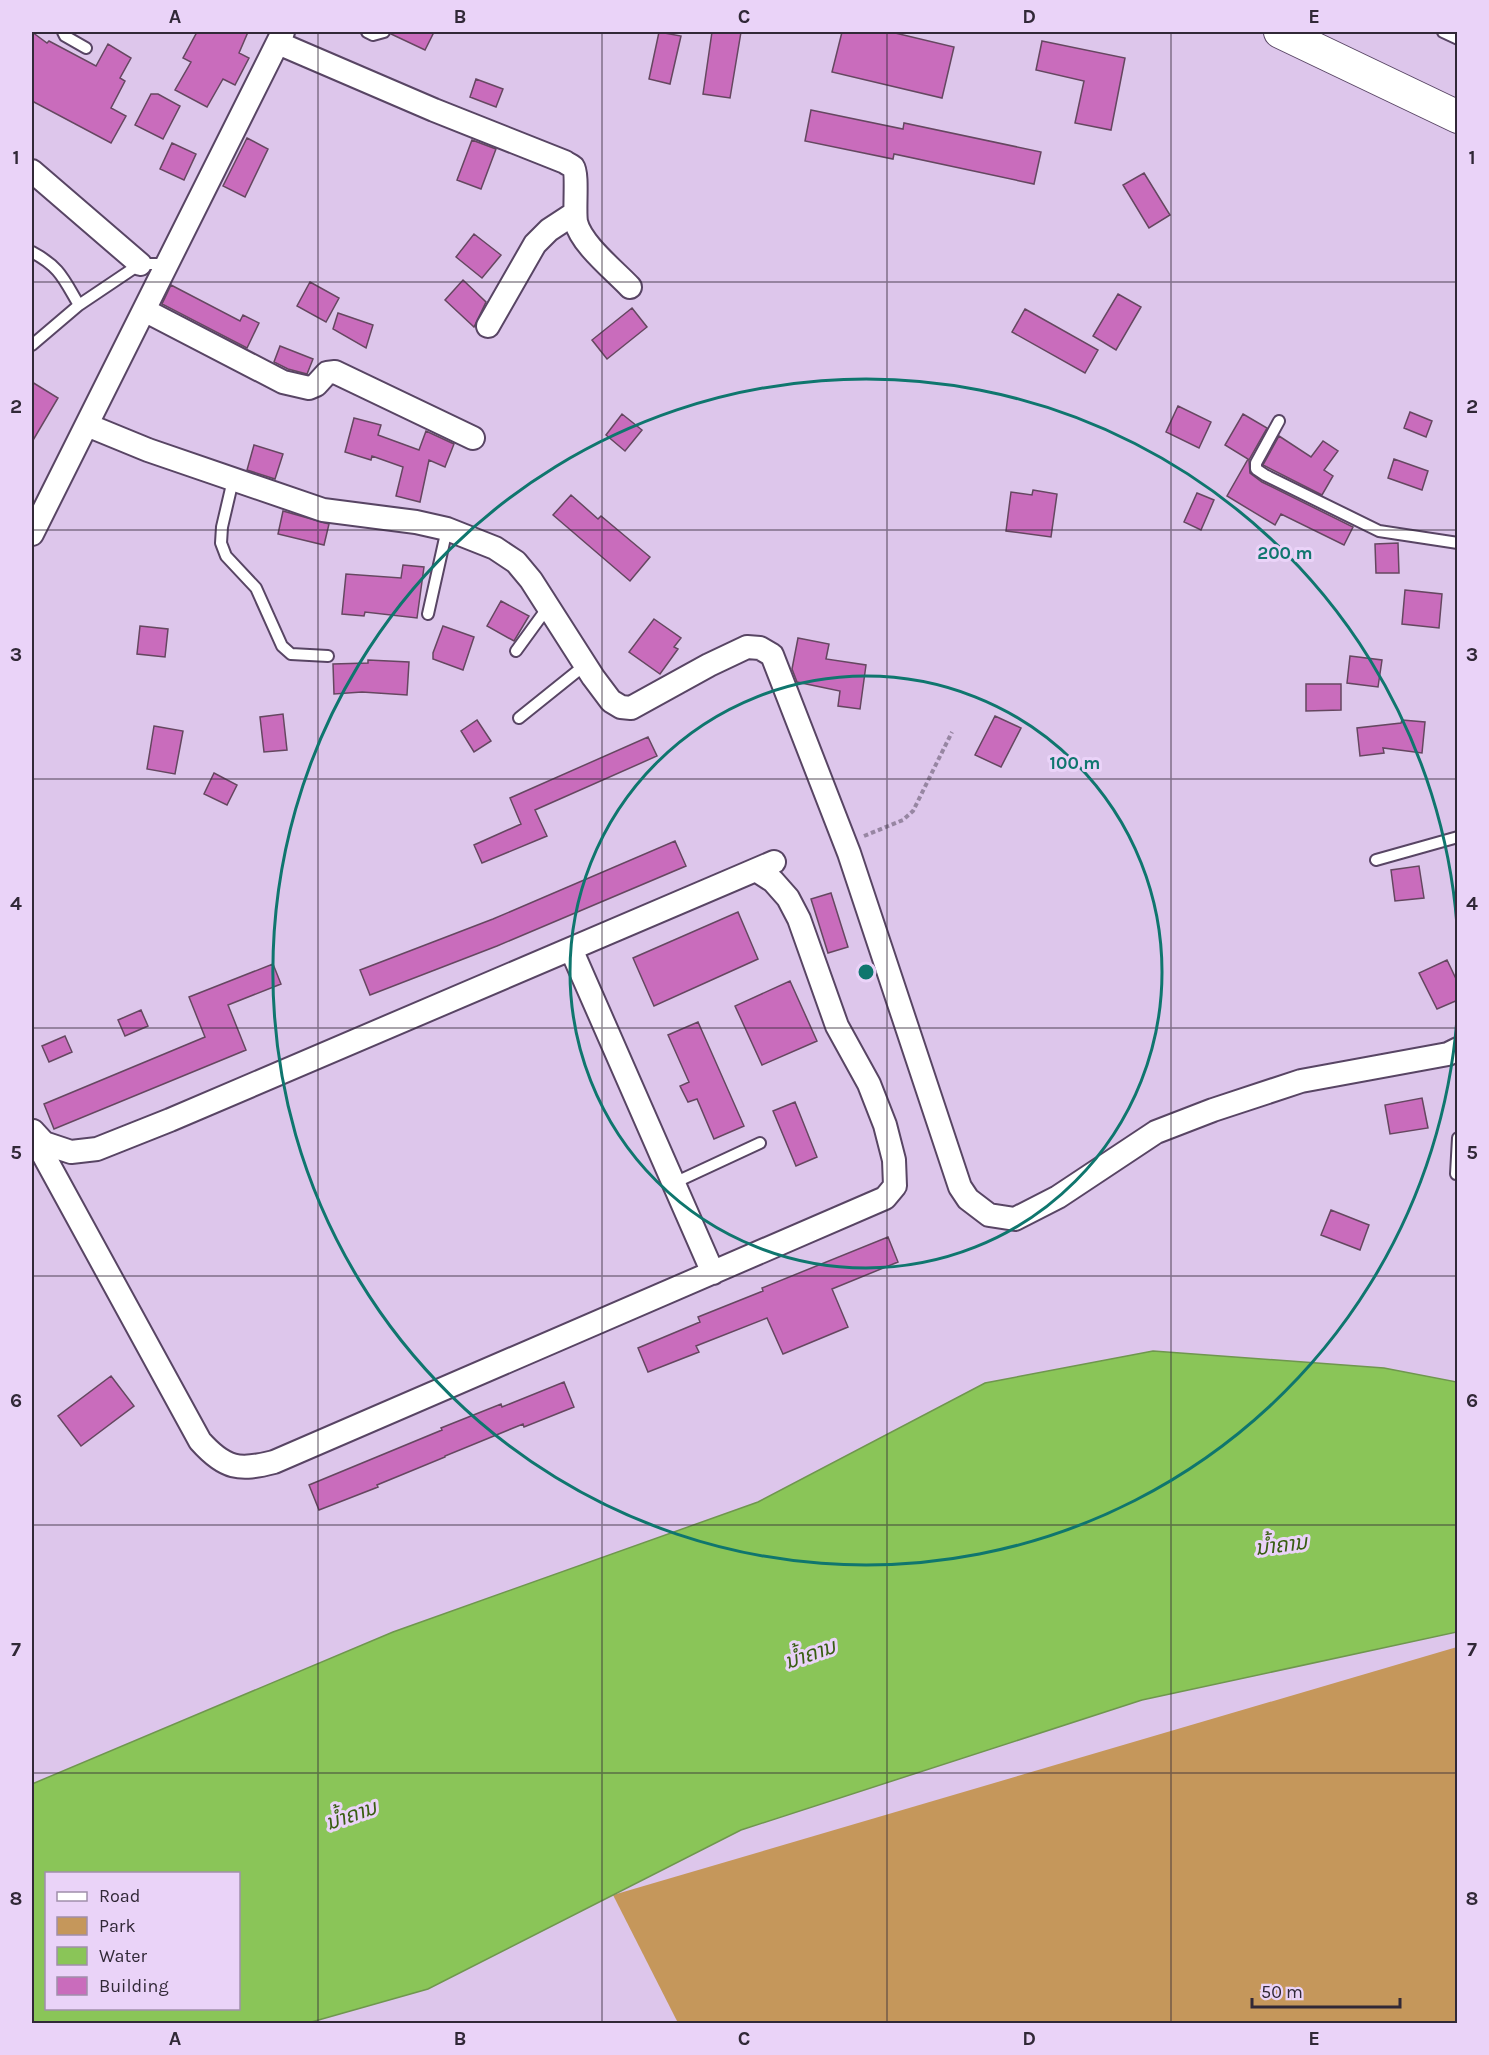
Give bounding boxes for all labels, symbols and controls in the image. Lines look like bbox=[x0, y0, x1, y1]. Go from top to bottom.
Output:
text: A bbox=[169, 5, 182, 28]
text: B bbox=[454, 5, 466, 28]
text: C bbox=[738, 5, 750, 28]
text: D bbox=[1022, 5, 1036, 28]
text: E bbox=[1308, 5, 1320, 28]
text: 1 bbox=[12, 146, 20, 169]
text: 1 bbox=[1468, 146, 1476, 169]
text: 2 bbox=[10, 395, 22, 418]
text: 2 bbox=[1466, 395, 1478, 418]
text: 200 m bbox=[1257, 542, 1313, 564]
text: 3 bbox=[10, 643, 22, 666]
text: 3 bbox=[1466, 643, 1478, 666]
text: 100 m bbox=[1050, 752, 1100, 774]
text: 4 bbox=[10, 892, 22, 915]
text: 4 bbox=[1466, 892, 1478, 915]
centre of rings bbox=[856, 962, 876, 982]
text: 5 bbox=[10, 1141, 22, 1164]
text: 5 bbox=[1466, 1141, 1478, 1164]
text: 6 bbox=[10, 1389, 22, 1412]
text: 6 bbox=[1466, 1389, 1478, 1412]
water label: ນ້ຳຄານ bbox=[1253, 1526, 1310, 1560]
water label: ນ້ຳຄານ bbox=[780, 1630, 841, 1674]
text: 7 bbox=[11, 1638, 21, 1661]
text: 7 bbox=[1467, 1638, 1477, 1661]
water label: ນ້ຳຄານ bbox=[321, 1791, 382, 1835]
legend bbox=[45, 1872, 240, 2010]
text: Road bbox=[99, 1885, 140, 1907]
text: 8 bbox=[10, 1887, 22, 1910]
text: 8 bbox=[1466, 1887, 1478, 1910]
text: Park bbox=[99, 1915, 136, 1937]
text: Water bbox=[99, 1945, 147, 1967]
scale bar bbox=[1252, 1971, 1400, 2009]
text: Building bbox=[99, 1975, 169, 1997]
text: 50 m bbox=[1261, 1981, 1303, 2003]
text: A bbox=[169, 2027, 182, 2050]
text: B bbox=[454, 2027, 466, 2050]
text: C bbox=[738, 2027, 750, 2050]
text: D bbox=[1022, 2027, 1036, 2050]
text: E bbox=[1308, 2027, 1320, 2050]

